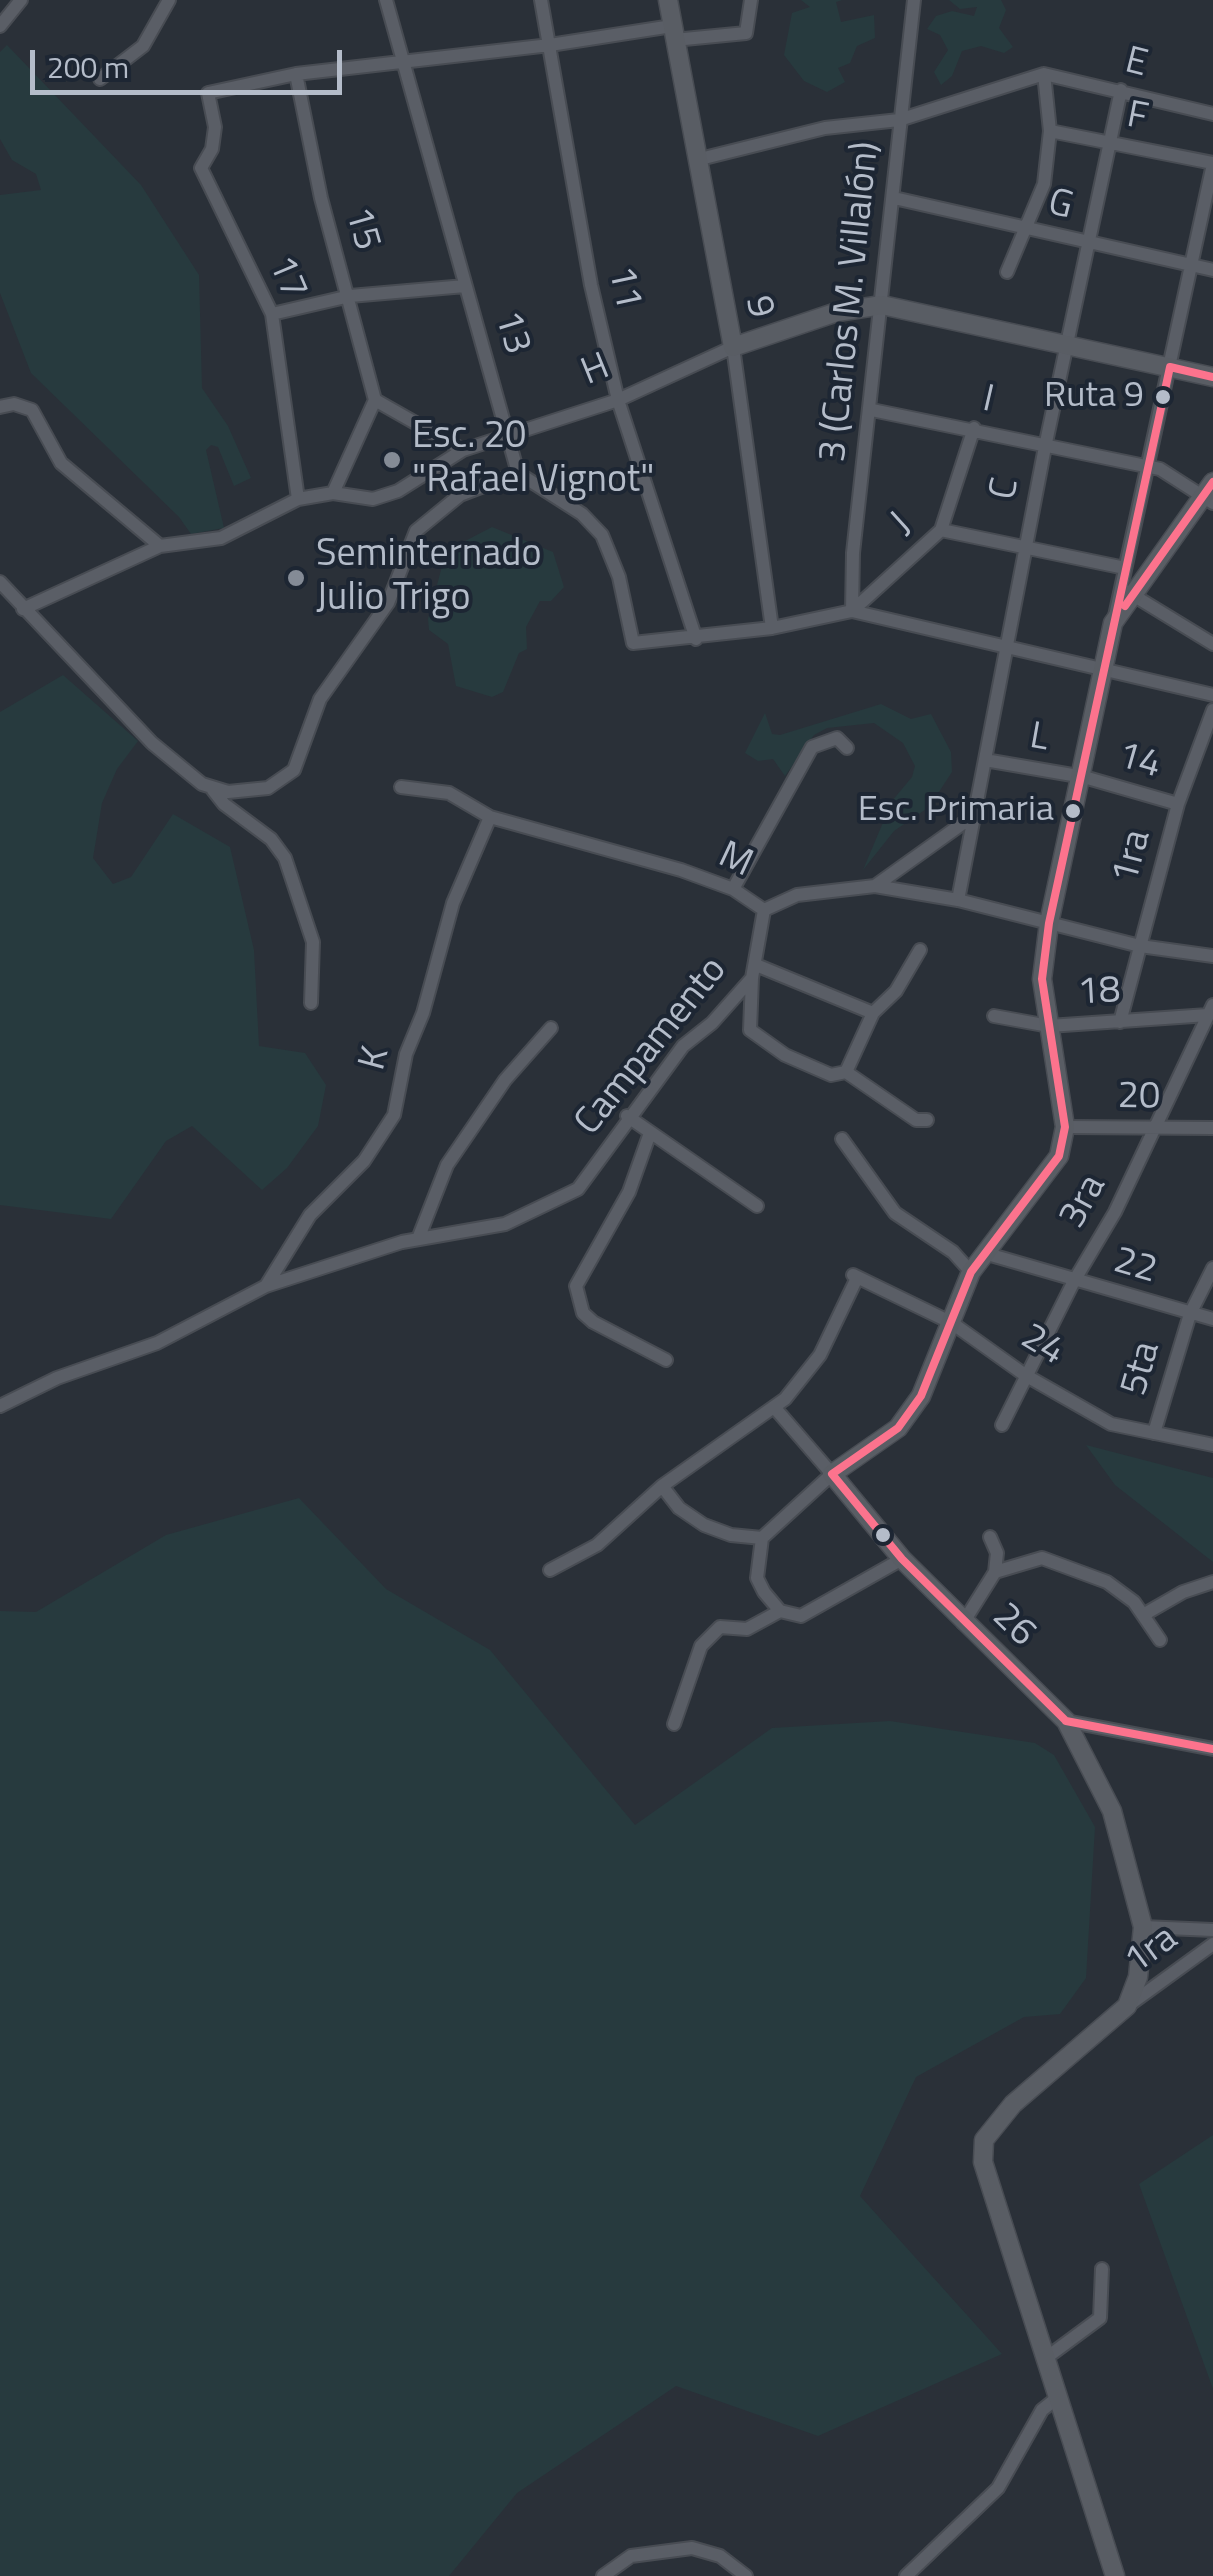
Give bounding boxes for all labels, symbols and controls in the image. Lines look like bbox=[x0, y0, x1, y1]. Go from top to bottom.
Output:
scale bar bbox=[35, 30, 348, 92]
street label: E bbox=[1120, 39, 1152, 89]
text: 200 m bbox=[47, 44, 129, 90]
street label: F bbox=[1123, 94, 1151, 142]
street label: 3 (Carlos M. Villalón) bbox=[812, 140, 890, 464]
street label: G bbox=[1043, 181, 1077, 231]
street label: 15 bbox=[333, 202, 389, 256]
street label: 17 bbox=[257, 250, 315, 306]
street label: 11 bbox=[596, 262, 650, 314]
street label: 9 bbox=[734, 292, 782, 322]
street label: 13 bbox=[483, 306, 539, 360]
street label: H bbox=[576, 345, 616, 397]
place label: Ruta 9 bbox=[1044, 375, 1144, 419]
street label: I bbox=[978, 378, 998, 424]
marker: Ruta 9 bbox=[1153, 387, 1173, 407]
place label: Esc. 20 "Rafael Vignot" bbox=[412, 415, 654, 504]
marker: Esc. 20 "Rafael Vignot" bbox=[381, 449, 403, 471]
street label: C bbox=[982, 475, 1030, 503]
street label: J bbox=[883, 504, 921, 546]
place label: Seminternado Julio Trigo bbox=[316, 533, 541, 622]
marker: Seminternado Julio Trigo bbox=[285, 567, 307, 589]
street label: L bbox=[1026, 715, 1052, 763]
street label: 14 bbox=[1112, 734, 1166, 790]
place label: Esc. Primaria bbox=[858, 789, 1054, 833]
marker: Esc. Primaria bbox=[1063, 801, 1083, 821]
street label: 1ra bbox=[1104, 825, 1162, 889]
street label: M bbox=[711, 834, 759, 888]
street label: Campamento bbox=[567, 949, 737, 1145]
street label: 18 bbox=[1077, 969, 1121, 1017]
street label: K bbox=[351, 1043, 401, 1075]
street label: 20 bbox=[1117, 1075, 1161, 1121]
street label: 3ra bbox=[1051, 1168, 1117, 1236]
street label: 22 bbox=[1108, 1239, 1162, 1295]
street label: 24 bbox=[1012, 1315, 1072, 1377]
street label: 5ta bbox=[1113, 1337, 1171, 1401]
unlabelled marker bbox=[873, 1525, 893, 1545]
street label: 26 bbox=[982, 1595, 1044, 1657]
street label: 1ra bbox=[1117, 1917, 1187, 1985]

